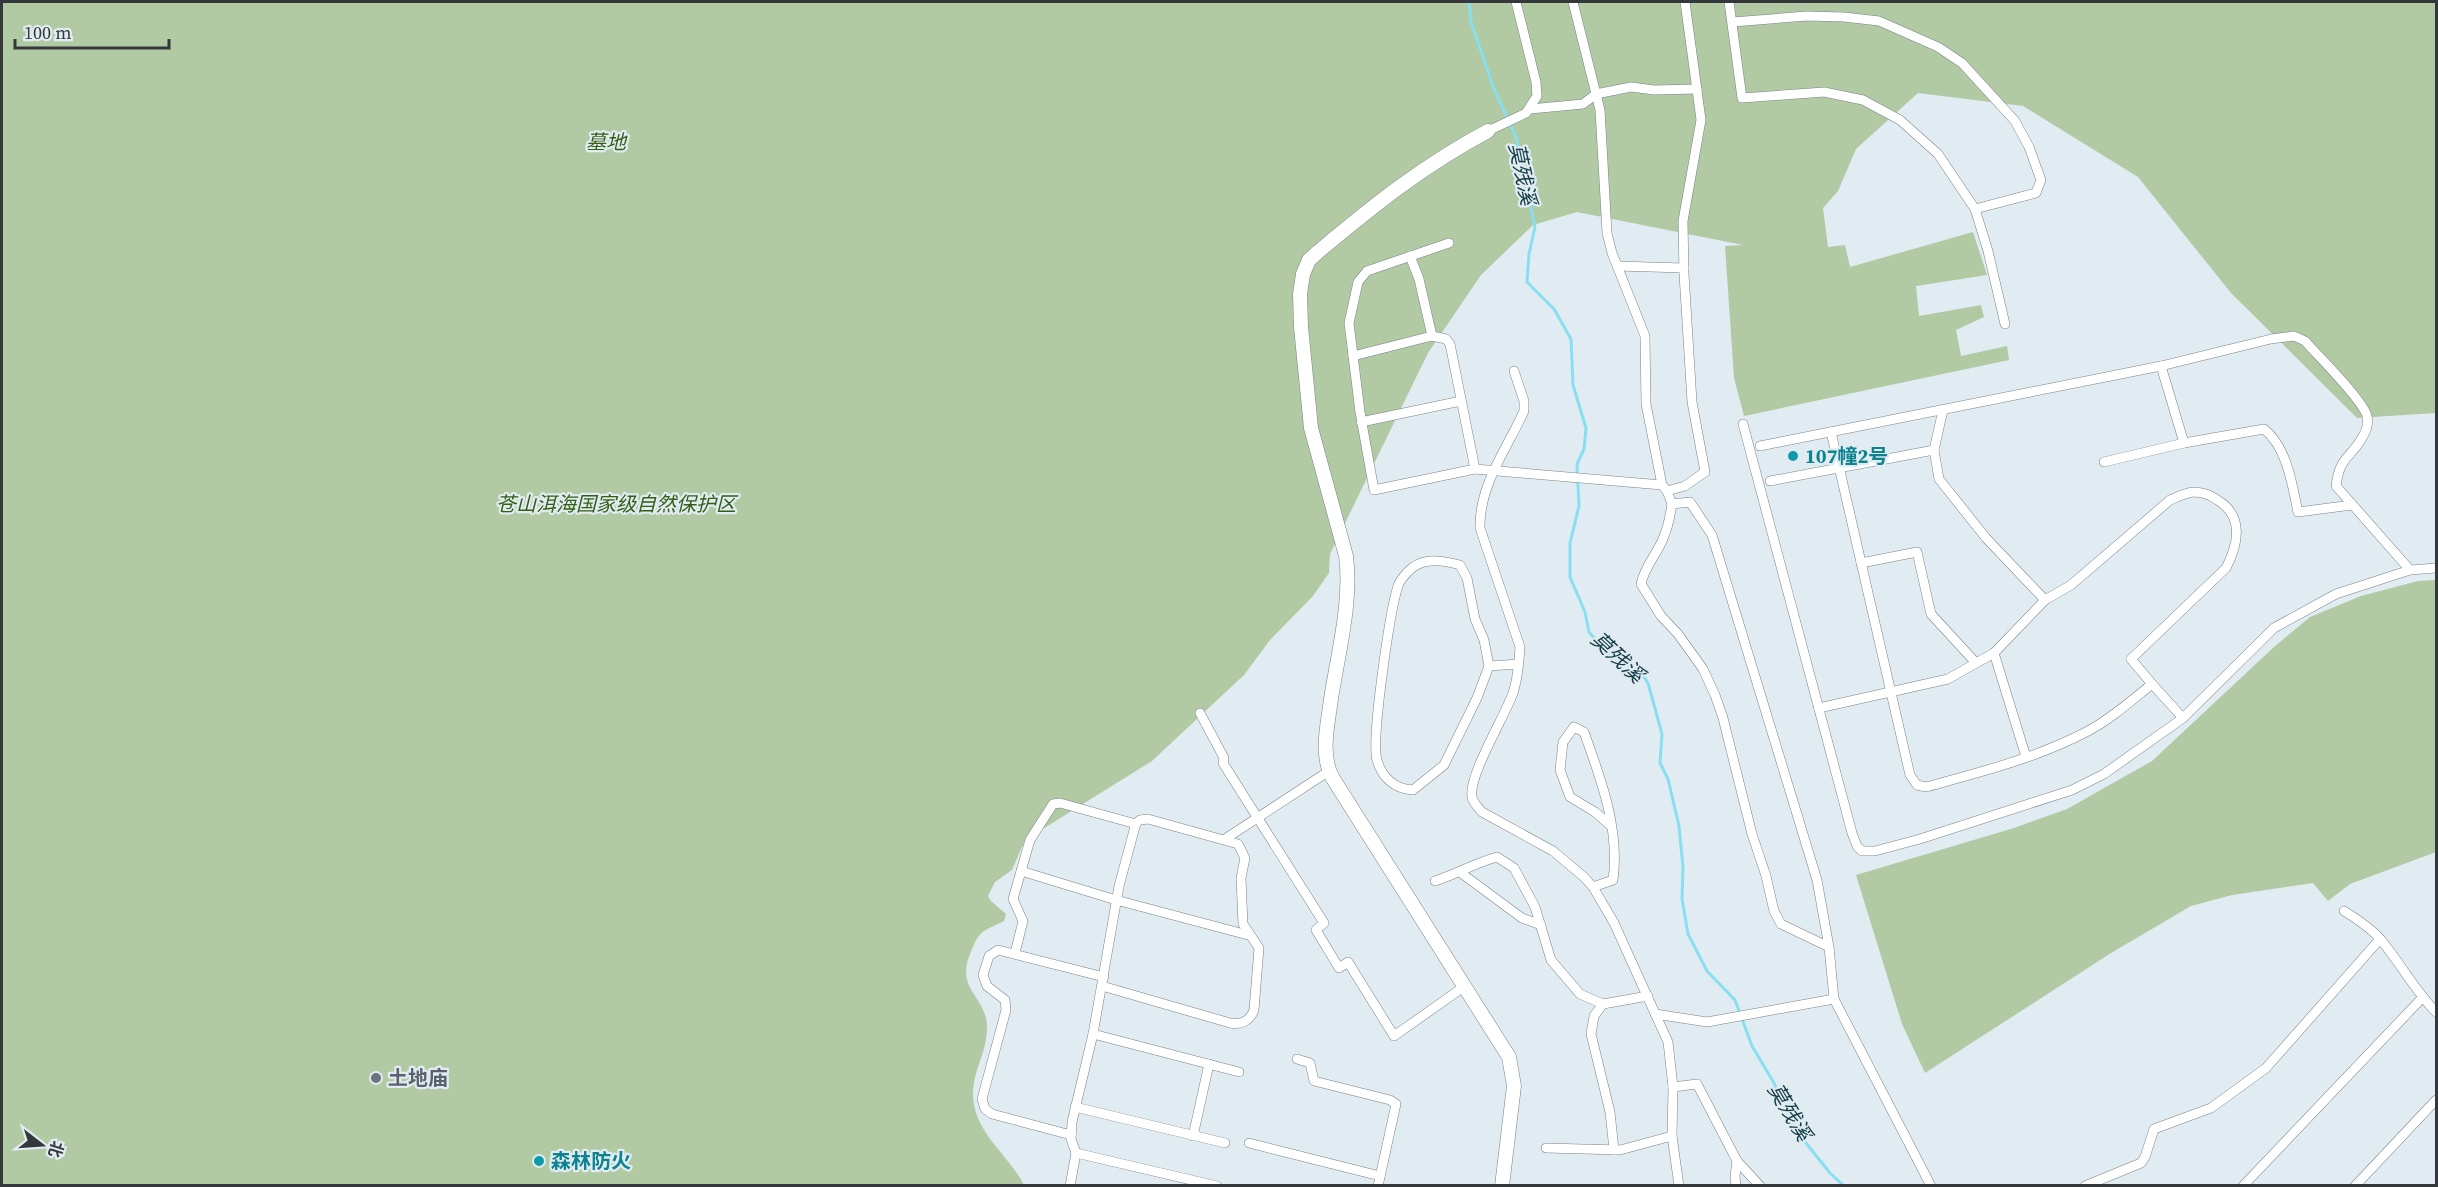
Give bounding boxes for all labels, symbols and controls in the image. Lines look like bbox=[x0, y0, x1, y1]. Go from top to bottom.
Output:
scale bar bbox=[15, 12, 170, 50]
text: 100 m bbox=[24, 20, 71, 45]
park label: 墓地 bbox=[586, 128, 628, 156]
water label: 莫残溪 bbox=[1502, 140, 1544, 210]
place label: 107幢2号 bbox=[1805, 442, 1888, 470]
marker: 107幢2号 bbox=[1786, 449, 1800, 463]
park label: 苍山洱海国家级自然保护区 bbox=[496, 490, 739, 518]
water label: 莫残溪 bbox=[1585, 625, 1652, 690]
place label: 土地庙 bbox=[388, 1064, 448, 1092]
marker: 土地庙 bbox=[369, 1071, 383, 1085]
water label: 莫残溪 bbox=[1761, 1078, 1820, 1148]
north arrow bbox=[12, 1115, 72, 1175]
text: 北 bbox=[43, 1139, 69, 1160]
place label: 森林防火 bbox=[551, 1147, 631, 1175]
marker: 森林防火 bbox=[532, 1154, 546, 1168]

